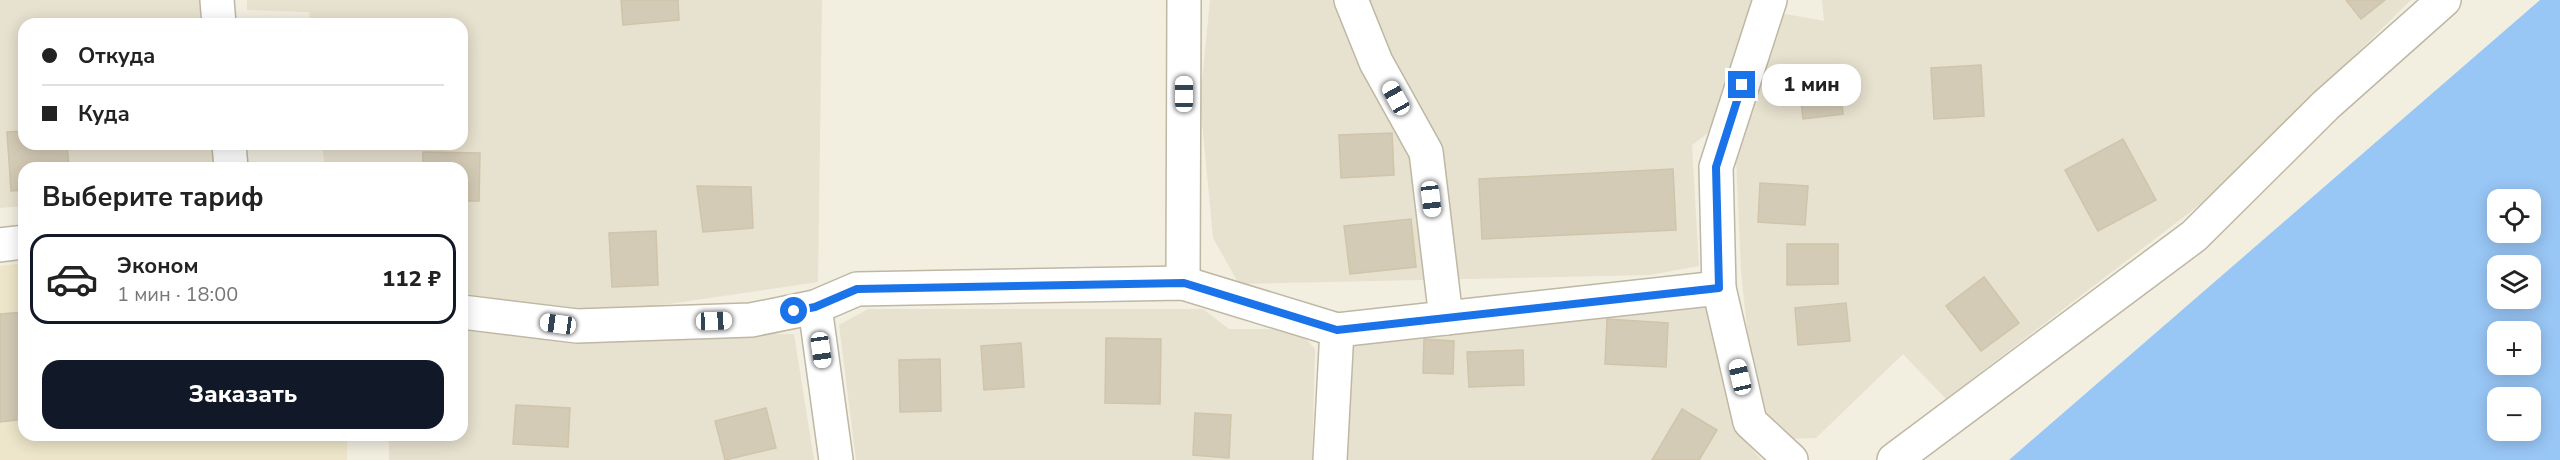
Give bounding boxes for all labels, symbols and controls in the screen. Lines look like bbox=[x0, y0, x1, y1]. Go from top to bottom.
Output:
text: Откуда bbox=[78, 41, 155, 71]
callout: 1 мин bbox=[1763, 64, 1862, 106]
route end bbox=[1728, 71, 1755, 98]
text: 1 мин bbox=[1783, 71, 1840, 98]
car bbox=[1175, 76, 1193, 112]
car bbox=[1379, 78, 1413, 118]
text: Куда bbox=[78, 99, 130, 129]
text: Выберите тариф bbox=[42, 179, 264, 216]
car bbox=[1420, 180, 1442, 218]
map controls bbox=[2487, 189, 2541, 441]
button: locate bbox=[2487, 189, 2541, 243]
text: Эконом bbox=[117, 251, 199, 281]
icon: car bbox=[45, 252, 99, 306]
button: layers bbox=[2487, 255, 2541, 309]
text: 112 ₽ bbox=[382, 264, 441, 294]
text: 1 мин · 18:00 bbox=[117, 281, 238, 308]
route start bbox=[780, 297, 807, 324]
car bbox=[696, 311, 732, 331]
car bbox=[539, 313, 577, 335]
button: + bbox=[2487, 321, 2541, 375]
car bbox=[810, 331, 832, 369]
car bbox=[1727, 357, 1753, 397]
button: Заказать bbox=[42, 360, 444, 429]
button: − bbox=[2487, 387, 2541, 441]

